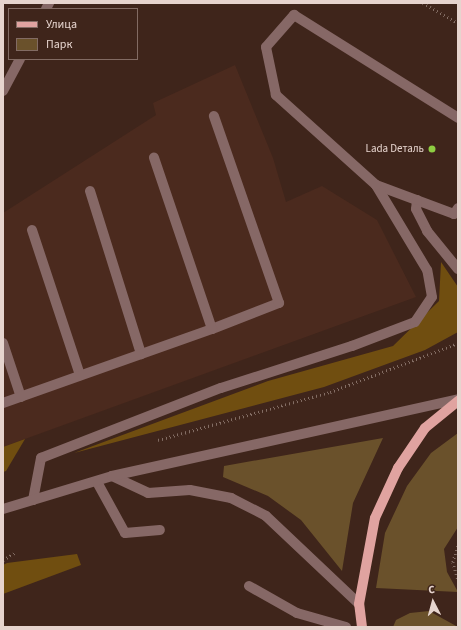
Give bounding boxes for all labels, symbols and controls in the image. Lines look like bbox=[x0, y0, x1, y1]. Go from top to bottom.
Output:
legend bbox=[8, 8, 138, 60]
text: Улица bbox=[46, 16, 77, 33]
text: Парк bbox=[46, 36, 72, 53]
place label: Lada Dеталь bbox=[366, 142, 424, 156]
marker: Lada Dеталь bbox=[427, 144, 437, 154]
north arrow bbox=[413, 582, 453, 622]
text: С bbox=[428, 582, 436, 597]

